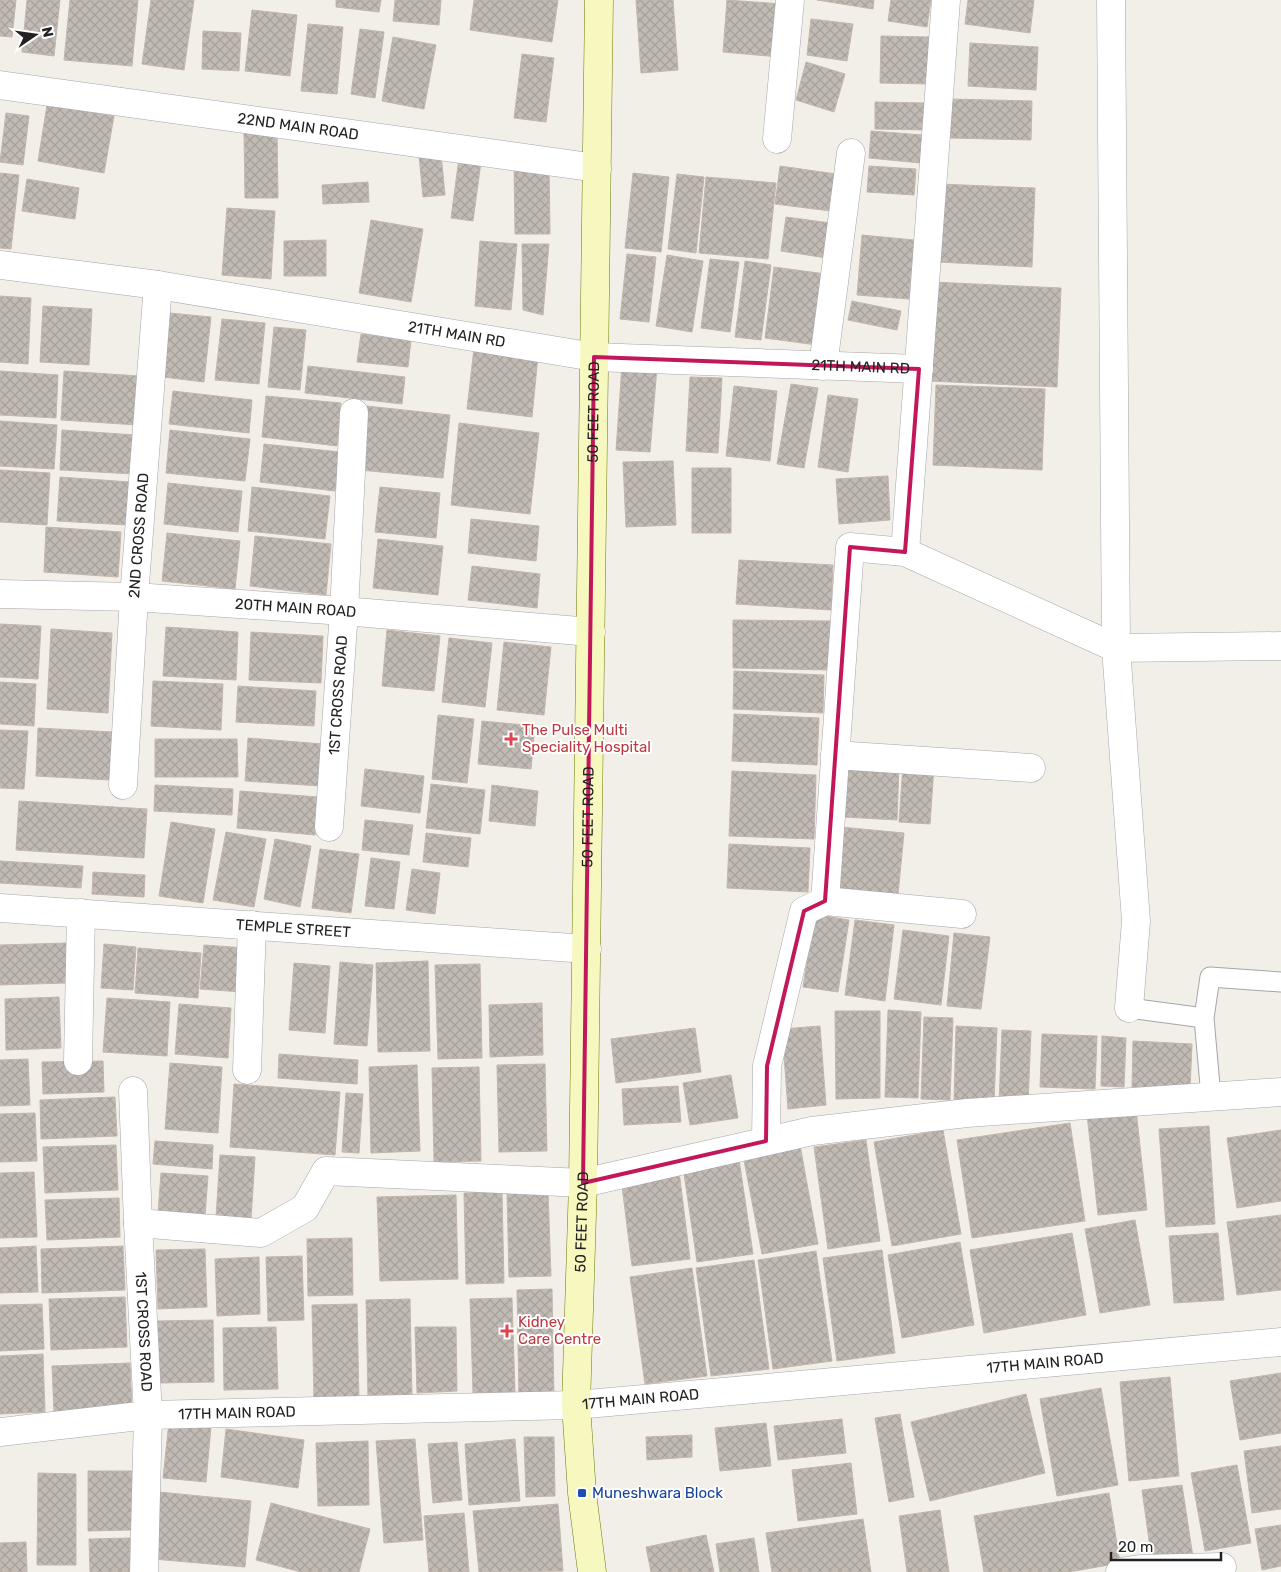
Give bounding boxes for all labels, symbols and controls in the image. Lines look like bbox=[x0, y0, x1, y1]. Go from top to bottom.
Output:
north arrow bbox=[10, 10, 60, 60]
text: N bbox=[38, 25, 57, 39]
street label: 22ND MAIN ROAD bbox=[236, 109, 360, 144]
street label: 21TH MAIN RD bbox=[407, 317, 507, 351]
street label: 21TH MAIN RD bbox=[811, 356, 910, 378]
street label: 50 FEET ROAD bbox=[584, 361, 603, 463]
street label: 2ND CROSS ROAD bbox=[125, 472, 153, 599]
street label: 20TH MAIN ROAD bbox=[234, 595, 357, 621]
street label: 1ST CROSS ROAD bbox=[325, 635, 351, 756]
place label: The Pulse Multi Speciality Hospital bbox=[522, 721, 651, 756]
marker: The Pulse Multi Speciality Hospital bbox=[504, 732, 518, 746]
street label: 50 FEET ROAD bbox=[578, 766, 598, 868]
street label: TEMPLE STREET bbox=[235, 915, 352, 941]
street label: 50 FEET ROAD bbox=[571, 1171, 592, 1273]
street label: 1ST CROSS ROAD bbox=[132, 1271, 156, 1392]
place label: Kidney Care Centre bbox=[518, 1313, 601, 1348]
marker: Kidney Care Centre bbox=[500, 1324, 514, 1338]
street label: 17TH MAIN ROAD bbox=[986, 1349, 1104, 1377]
street label: 17TH MAIN ROAD bbox=[581, 1385, 700, 1413]
street label: 17TH MAIN ROAD bbox=[178, 1403, 296, 1423]
place label: Muneshwara Block bbox=[592, 1484, 723, 1502]
marker: Muneshwara Block bbox=[576, 1487, 588, 1499]
scale bar bbox=[1111, 1530, 1221, 1562]
text: 20 m bbox=[1118, 1538, 1153, 1556]

